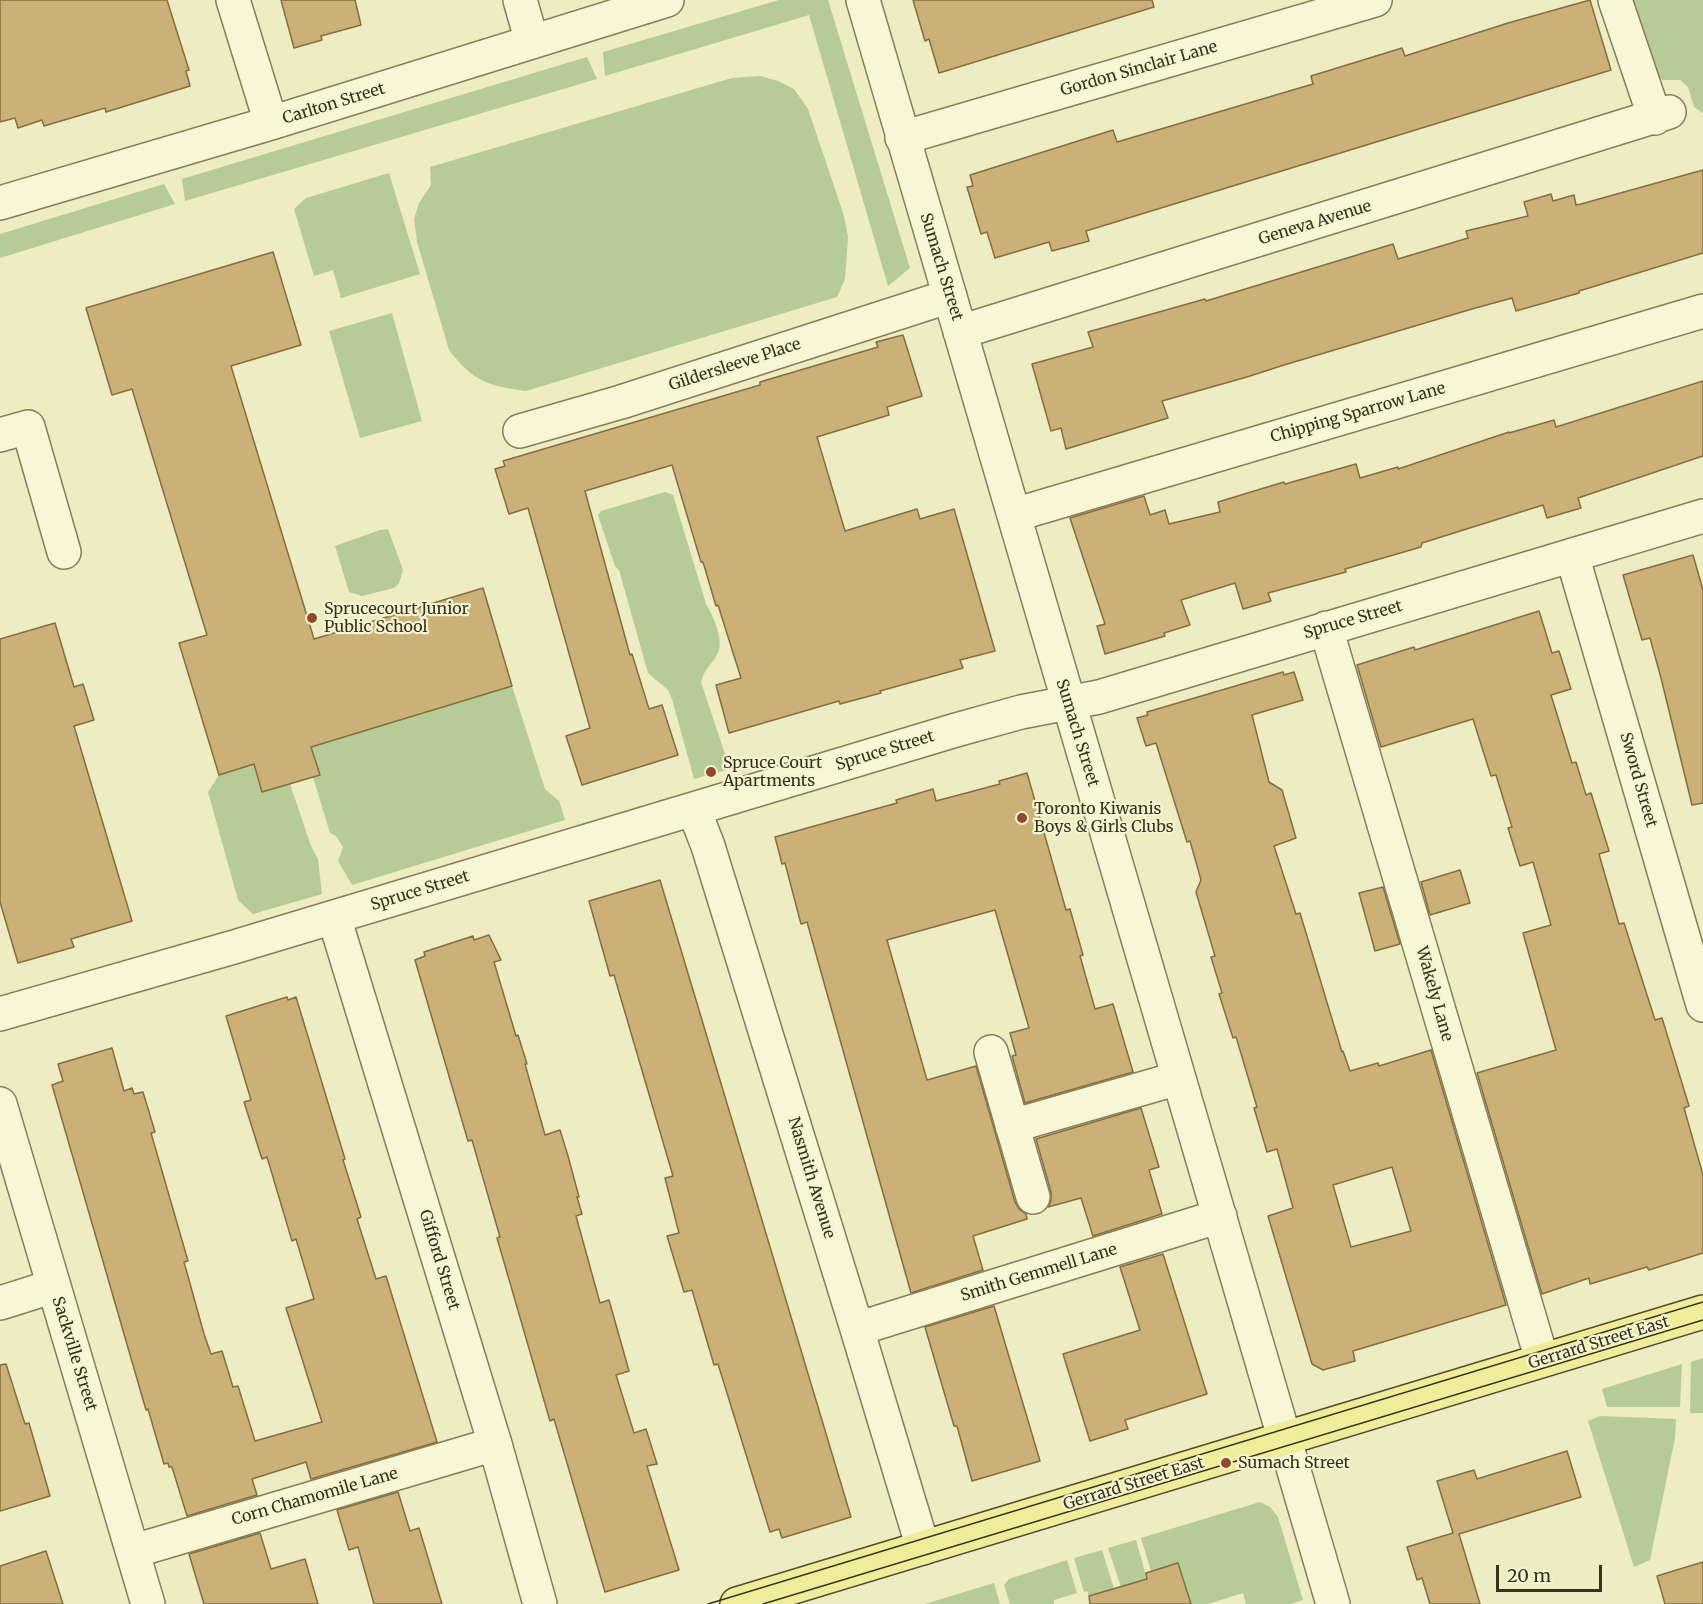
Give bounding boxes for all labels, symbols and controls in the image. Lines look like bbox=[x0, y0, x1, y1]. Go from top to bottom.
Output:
street label: Gordon Sinclair Lane bbox=[1058, 37, 1220, 101]
street label: Carlton Street bbox=[280, 79, 388, 129]
street label: Geneva Avenue bbox=[1256, 197, 1374, 249]
street label: Sumach Street bbox=[915, 211, 967, 323]
street label: Gildersleeve Place bbox=[667, 335, 803, 395]
street label: Chipping Sparrow Lane bbox=[1268, 379, 1448, 447]
street label: Spruce Street bbox=[1301, 597, 1405, 643]
place label: Sprucecourt Junior Public School bbox=[324, 599, 469, 637]
marker: Sprucecourt Junior Public School bbox=[305, 611, 319, 625]
street label: Sumach Street bbox=[1051, 677, 1103, 789]
street label: Spruce Street bbox=[833, 727, 937, 775]
street label: Sword Street bbox=[1615, 730, 1661, 830]
place label: Spruce Court Apartments bbox=[723, 753, 822, 791]
marker: Spruce Court Apartments bbox=[704, 765, 718, 779]
place label: Toronto Kiwanis Boys & Girls Clubs bbox=[1034, 799, 1174, 837]
marker: Toronto Kiwanis Boys & Girls Clubs bbox=[1015, 811, 1029, 825]
street label: Spruce Street bbox=[368, 867, 472, 915]
street label: Wakely Lane bbox=[1411, 944, 1457, 1044]
street label: Nasmith Avenue bbox=[783, 1115, 839, 1241]
street label: Gifford Street bbox=[415, 1208, 463, 1312]
street label: Smith Gemmell Lane bbox=[958, 1240, 1120, 1306]
street label: Sackville Street bbox=[47, 1294, 101, 1414]
street label: Gerrard Street East bbox=[1526, 1312, 1672, 1374]
street label: Gerrard Street East bbox=[1061, 1453, 1207, 1515]
place label: Sumach Street bbox=[1238, 1453, 1350, 1473]
marker: Sumach Street bbox=[1219, 1456, 1233, 1470]
street label: Corn Chamomile Lane bbox=[230, 1464, 400, 1530]
scale bar bbox=[1499, 1553, 1606, 1591]
text: 20 m bbox=[1507, 1564, 1551, 1587]

